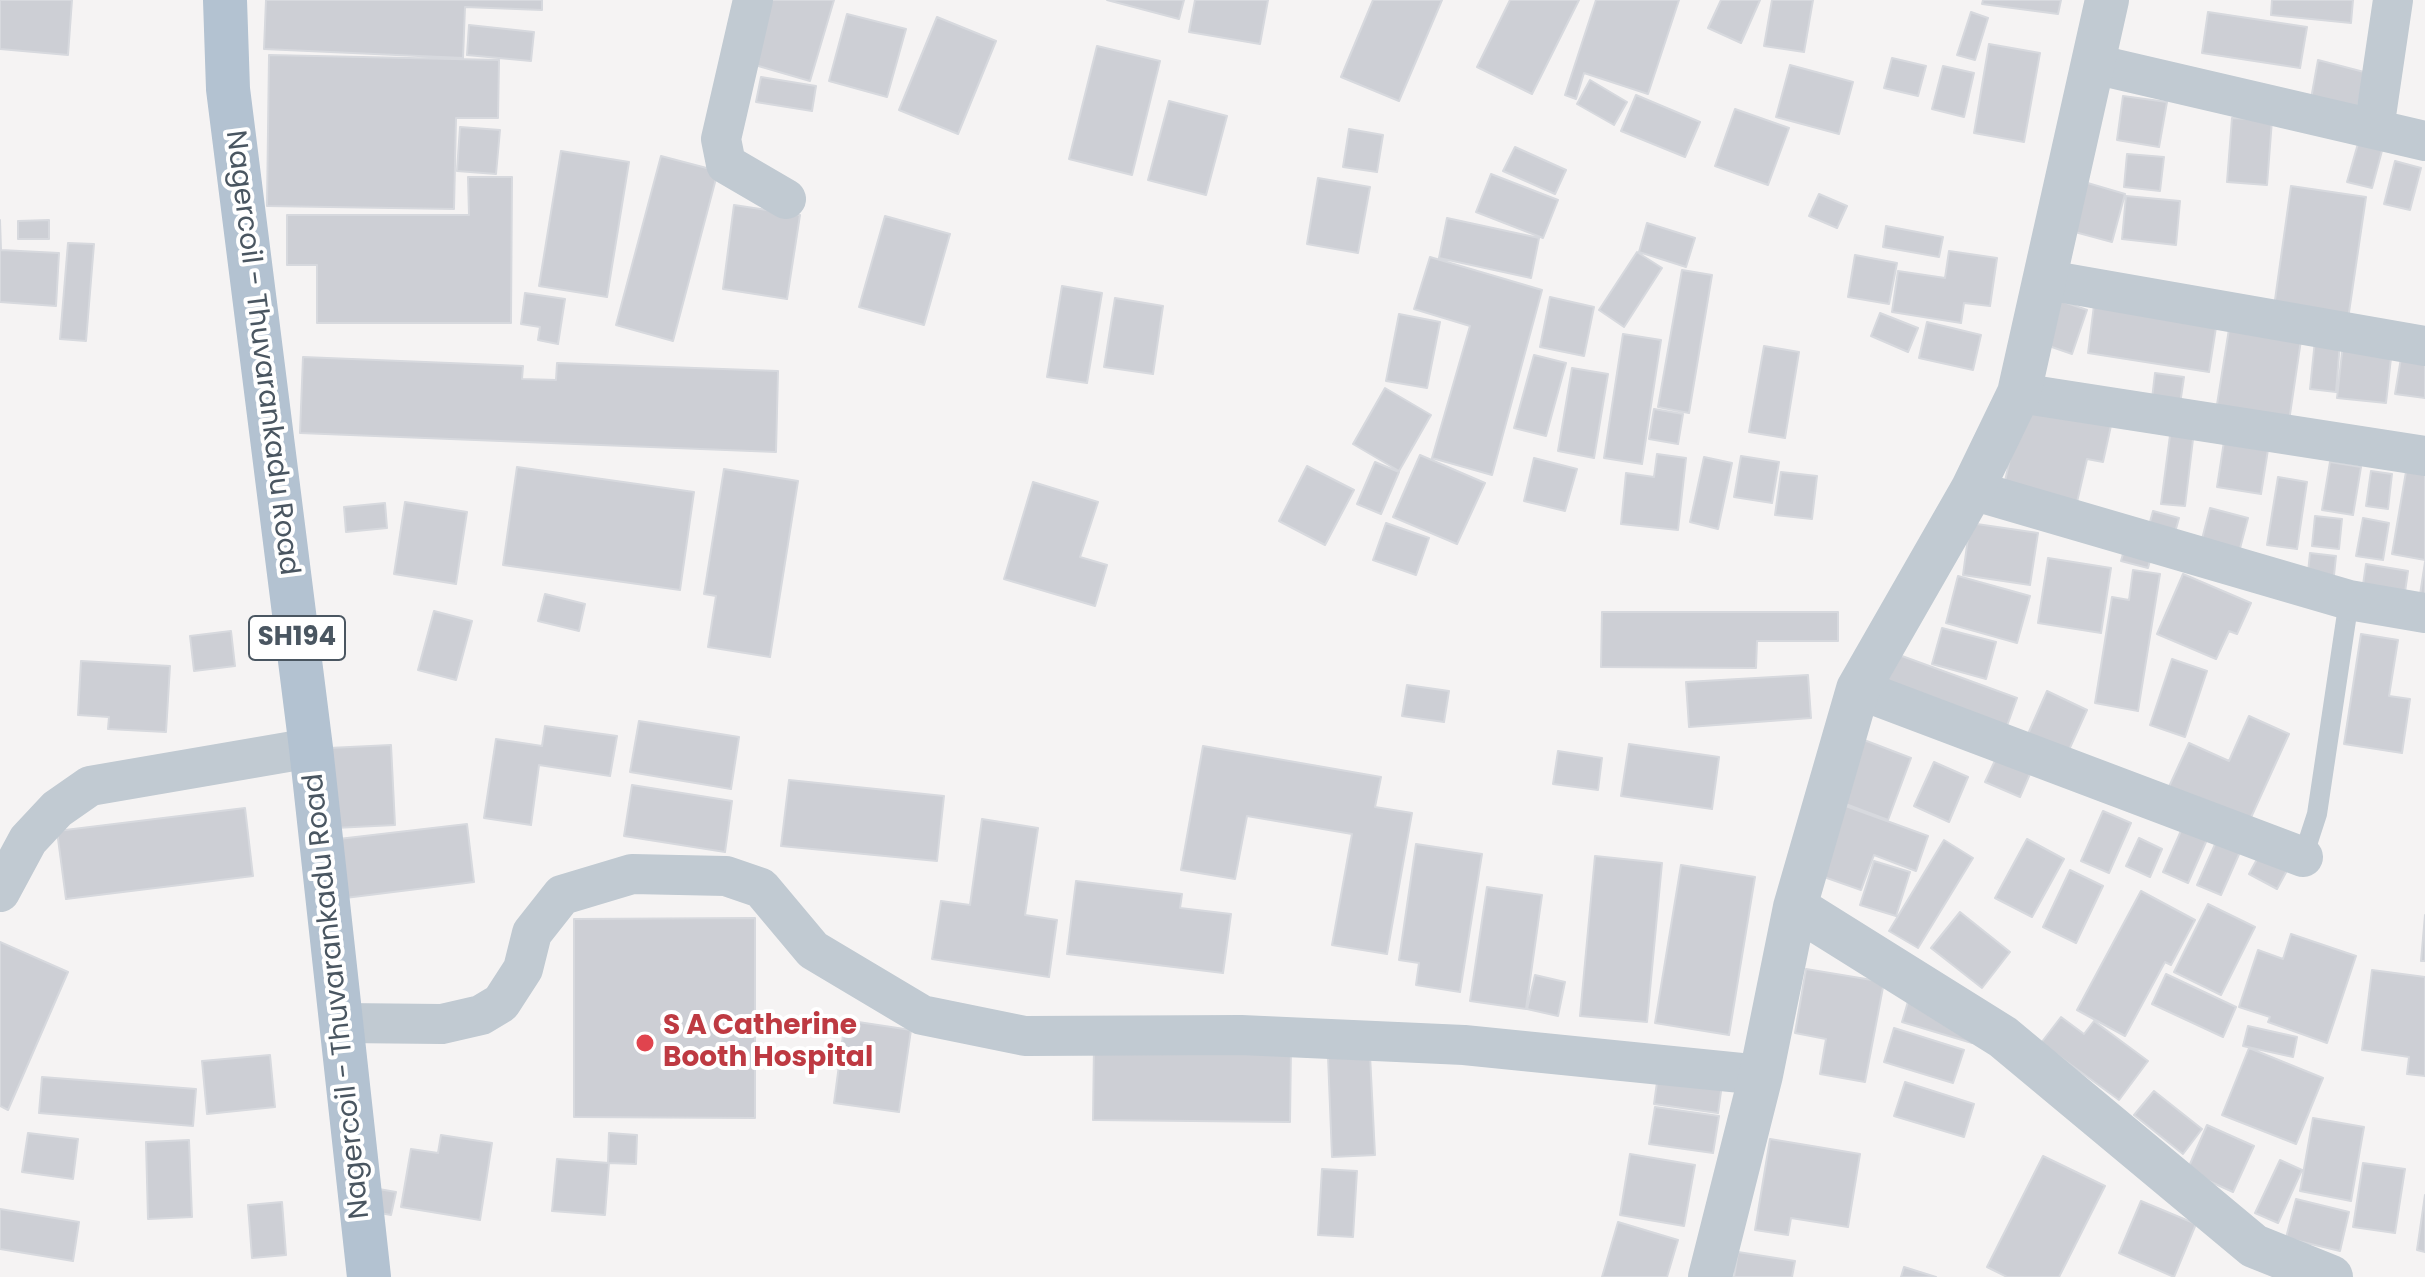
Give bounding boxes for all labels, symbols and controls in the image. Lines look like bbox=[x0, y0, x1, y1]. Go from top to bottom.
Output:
street label: Nagercoil - Thuvarankadu Road bbox=[217, 129, 305, 577]
road number: SH194 bbox=[249, 616, 345, 660]
street label: Nagercoil - Thuvarankadu Road bbox=[298, 772, 378, 1220]
place label: S A Catherine Booth Hospital bbox=[663, 1010, 873, 1076]
marker: S A Catherine Booth Hospital bbox=[634, 1032, 656, 1054]

